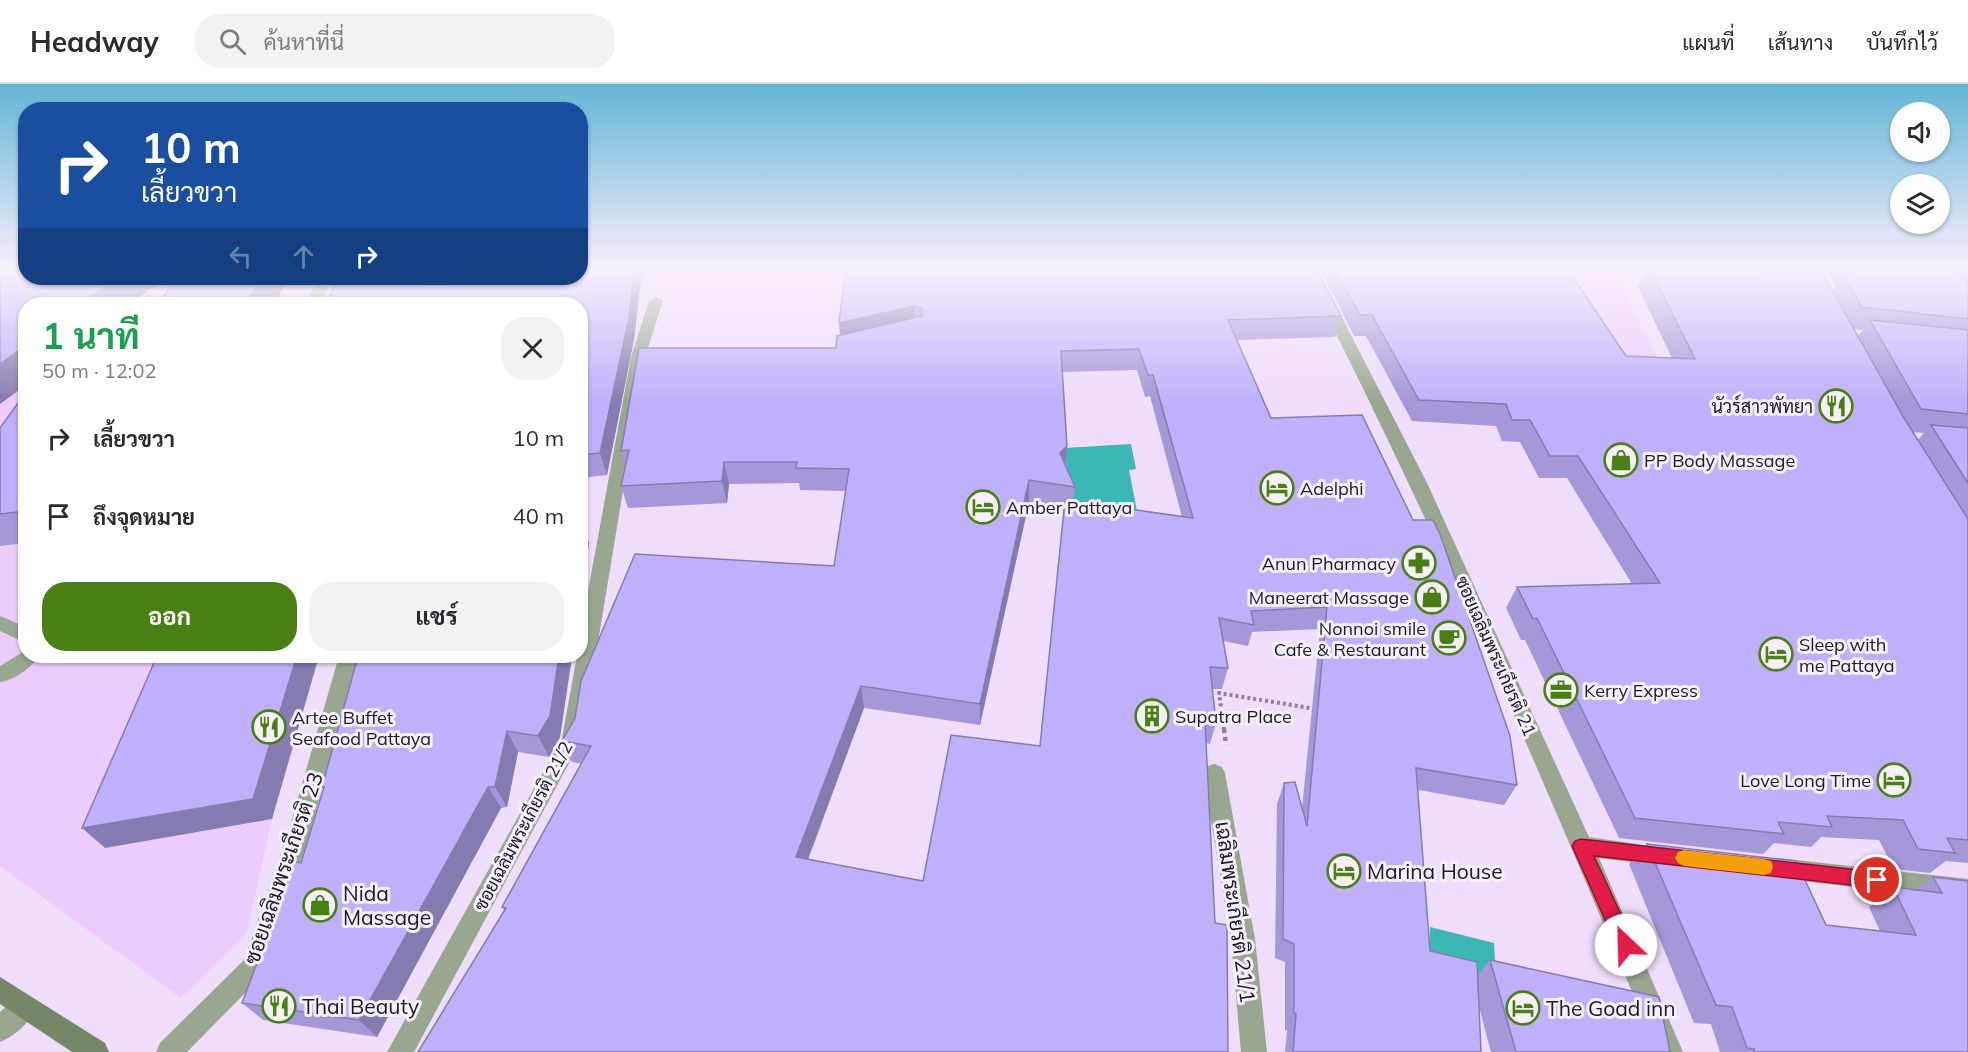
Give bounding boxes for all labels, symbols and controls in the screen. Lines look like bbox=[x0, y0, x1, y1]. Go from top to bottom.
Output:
search box bbox=[195, 14, 615, 68]
text: Headway bbox=[30, 24, 159, 59]
icon: search bbox=[216, 25, 249, 58]
text: ค้นหาที่นี่ bbox=[264, 28, 344, 56]
text: แผนที่ bbox=[1682, 29, 1735, 55]
text: เส้นทาง bbox=[1768, 29, 1833, 55]
text: บันทึกไว้ bbox=[1866, 29, 1938, 55]
map controls bbox=[1890, 102, 1950, 234]
button: sound bbox=[1890, 102, 1950, 162]
text: 10 m bbox=[141, 121, 241, 174]
icon: right bbox=[42, 126, 120, 204]
button: layers bbox=[1890, 174, 1950, 234]
text: เลี้ยวขวา bbox=[141, 175, 237, 209]
icon: left bbox=[224, 240, 257, 273]
icon: ahead bbox=[287, 240, 320, 273]
icon: right bbox=[350, 240, 383, 273]
text: 1 นาที bbox=[42, 313, 140, 358]
button: close bbox=[501, 317, 564, 380]
text: 50 m · 12:02 bbox=[42, 358, 156, 383]
restaurant icon: นัวร์สาวพัทยา bbox=[1818, 388, 1854, 424]
place label: นัวร์สาวพัทยา bbox=[1711, 394, 1813, 418]
icon: right bbox=[42, 422, 75, 455]
text: 10 m bbox=[513, 424, 564, 452]
text: เลี้ยวขวา bbox=[93, 425, 175, 453]
shop icon: PP Body Massage bbox=[1603, 442, 1639, 478]
place label: PP Body Massage bbox=[1644, 449, 1795, 472]
hotel icon: Adelphi bbox=[1259, 470, 1295, 506]
place label: Adelphi bbox=[1300, 477, 1364, 500]
hotel icon: Amber Pattaya bbox=[965, 489, 1001, 525]
place label: Amber Pattaya bbox=[1006, 496, 1132, 519]
icon: arrive bbox=[42, 500, 75, 533]
text: 40 m bbox=[513, 502, 564, 530]
text: ถึงจุดหมาย bbox=[93, 503, 195, 531]
pharmacy icon: Anun Pharmacy bbox=[1401, 545, 1437, 581]
place label: Anun Pharmacy bbox=[1262, 552, 1396, 575]
street label: ซอยเฉลิมพระเกียรติ 21 bbox=[1450, 572, 1543, 740]
shop icon: Maneerat Massage bbox=[1414, 579, 1450, 615]
button: ออก bbox=[42, 582, 297, 651]
button: แชร์ bbox=[309, 582, 564, 651]
place label: Maneerat Massage bbox=[1249, 586, 1409, 609]
place label: Nonnoi smile Cafe & Restaurant bbox=[1274, 617, 1426, 661]
cafe icon: Nonnoi smile Cafe & Restaurant bbox=[1431, 620, 1467, 656]
place label: Sleep with me Pattaya bbox=[1799, 633, 1895, 677]
hotel icon: Sleep with me Pattaya bbox=[1758, 636, 1794, 672]
office icon: Kerry Express bbox=[1543, 672, 1579, 708]
place label: Kerry Express bbox=[1584, 679, 1698, 702]
building icon: Supatra Place bbox=[1134, 698, 1170, 734]
place label: Supatra Place bbox=[1175, 705, 1292, 728]
place label: Artee Buffet Seafood Pattaya bbox=[292, 706, 431, 750]
restaurant icon: Artee Buffet Seafood Pattaya bbox=[251, 709, 287, 745]
street label: ซอยเฉลิมพระเกียรติ 21/2 bbox=[468, 737, 577, 915]
hotel icon: Love Long Time bbox=[1876, 762, 1912, 798]
street label: ซอยเฉลิมพระเกียรติ 23 bbox=[238, 768, 328, 968]
place label: Love Long Time bbox=[1740, 769, 1871, 792]
street label: เฉลิมพระเกียรติ 21/1 bbox=[1210, 820, 1262, 1004]
hotel icon: Marina House bbox=[1326, 853, 1362, 889]
pin bbox=[1851, 854, 1902, 905]
place label: Marina House bbox=[1367, 858, 1503, 884]
icon: arrive bbox=[1860, 863, 1893, 896]
place label: Nida Massage bbox=[343, 880, 431, 930]
shop icon: Nida Massage bbox=[302, 887, 338, 923]
position arrow bbox=[1594, 913, 1658, 977]
restaurant icon: Thai Beauty bbox=[261, 988, 297, 1024]
hotel icon: The Goad inn bbox=[1505, 990, 1541, 1026]
place label: Thai Beauty bbox=[302, 993, 419, 1019]
place label: The Goad inn bbox=[1546, 995, 1676, 1021]

